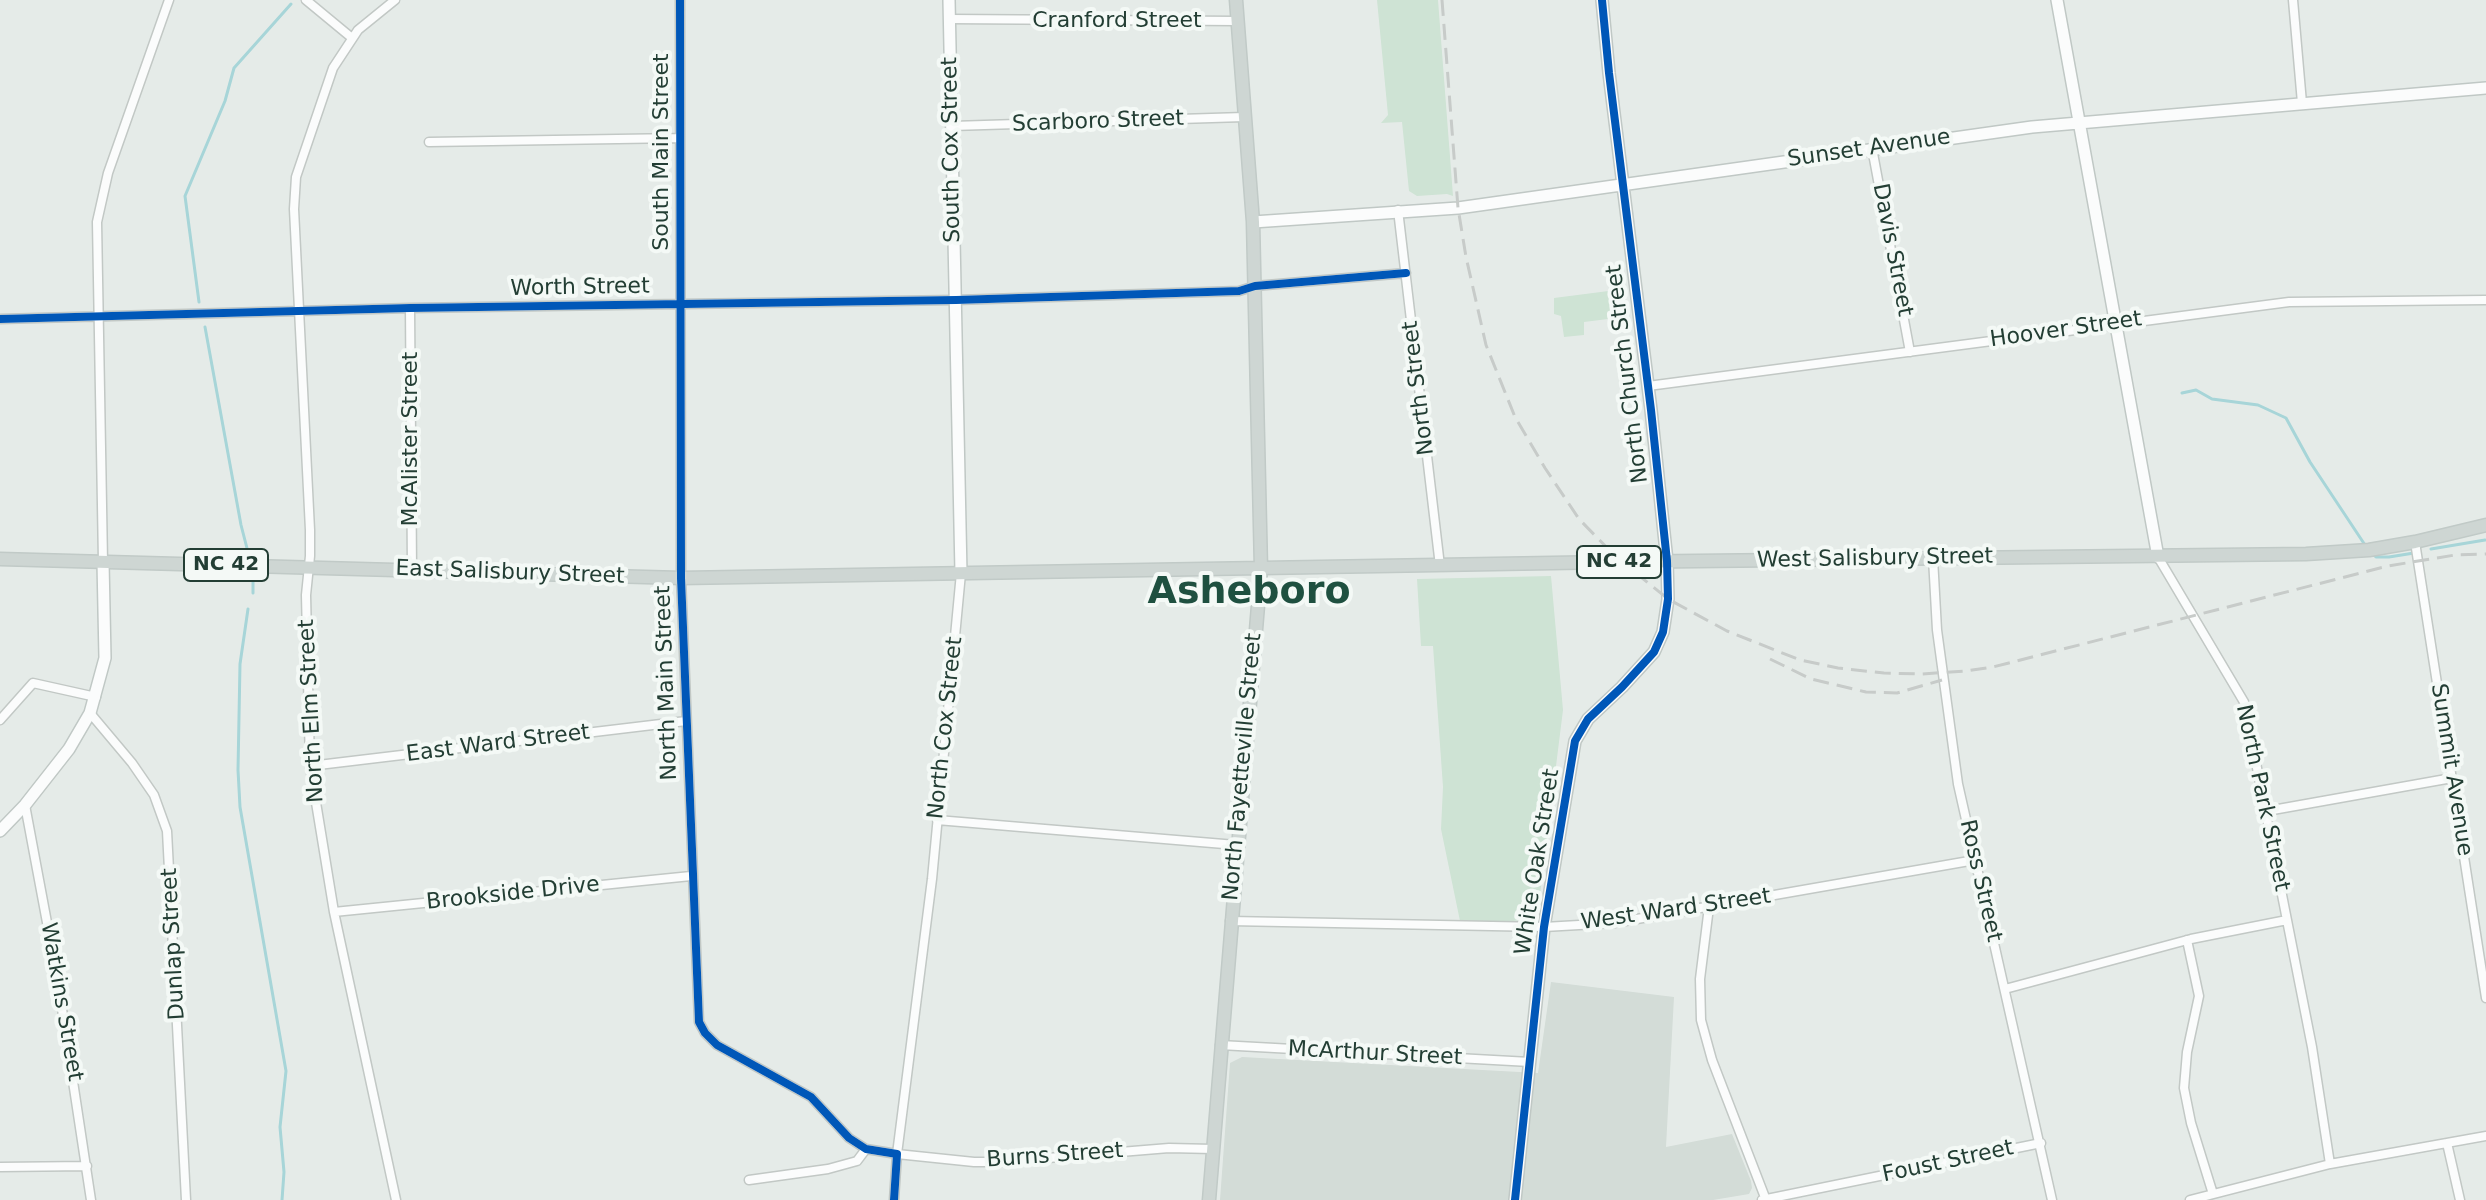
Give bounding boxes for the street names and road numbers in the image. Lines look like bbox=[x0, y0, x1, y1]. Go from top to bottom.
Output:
street label: Cranford Street bbox=[1032, 8, 1202, 34]
street label: South Main Street bbox=[649, 53, 675, 251]
street label: South Cox Street bbox=[937, 57, 967, 243]
street label: Scarboro Street bbox=[1012, 106, 1184, 138]
street label: Sunset Avenue bbox=[1786, 125, 1952, 173]
street label: Davis Street bbox=[1866, 181, 1918, 319]
street label: North Church Street bbox=[1601, 263, 1655, 485]
street label: Worth Street bbox=[510, 274, 650, 302]
street label: Hoover Street bbox=[1988, 306, 2144, 354]
street label: North Street bbox=[1398, 319, 1440, 457]
street label: McAlister Street bbox=[398, 352, 424, 526]
street label: West Salisbury Street bbox=[1757, 544, 1993, 574]
road number: NC 42 bbox=[1577, 546, 1661, 578]
road number: NC 42 bbox=[184, 549, 268, 581]
street label: East Salisbury Street bbox=[395, 556, 625, 590]
street label: North Main Street bbox=[650, 585, 684, 781]
street label: North Elm Street bbox=[294, 619, 330, 803]
street label: North Fayetteville Street bbox=[1218, 632, 1268, 902]
street label: North Cox Street bbox=[923, 635, 969, 821]
street label: Summit Avenue bbox=[2424, 682, 2478, 858]
street label: North Park Street bbox=[2229, 702, 2295, 894]
street label: East Ward Street bbox=[405, 720, 591, 768]
street label: White Oak Street bbox=[1510, 767, 1566, 957]
street label: Ross Street bbox=[1953, 817, 2007, 945]
street label: Dunlap Street bbox=[157, 867, 191, 1021]
street label: Brookside Drive bbox=[425, 872, 601, 916]
street label: West Ward Street bbox=[1579, 884, 1773, 936]
street label: Watkins Street bbox=[34, 921, 88, 1083]
street label: McArthur Street bbox=[1287, 1036, 1463, 1072]
street label: Foust Street bbox=[1880, 1135, 2016, 1189]
street label: Burns Street bbox=[986, 1138, 1124, 1174]

